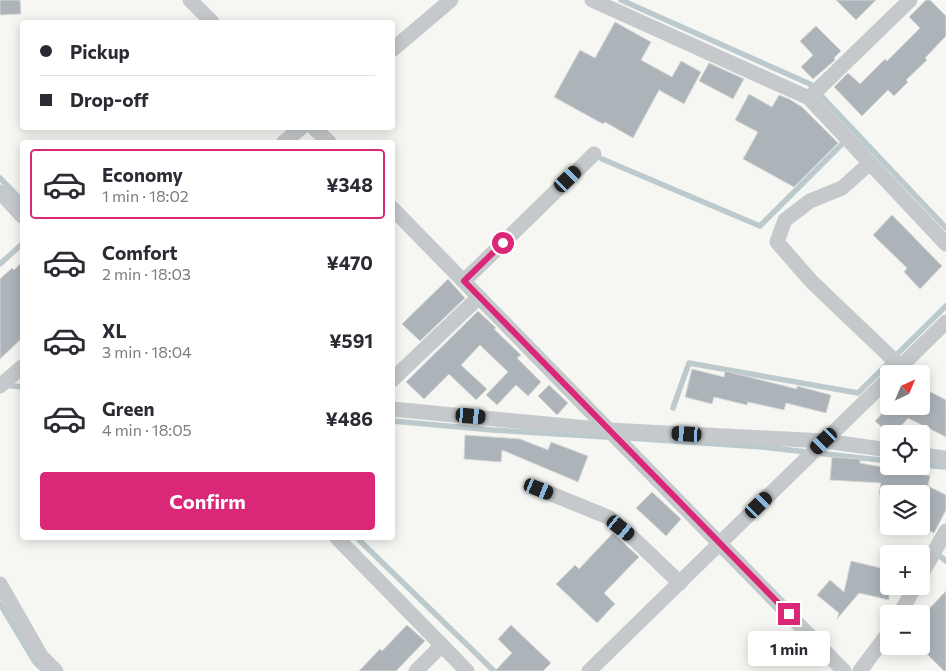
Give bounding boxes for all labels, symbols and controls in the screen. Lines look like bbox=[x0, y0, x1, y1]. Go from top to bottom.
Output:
text: Pickup bbox=[70, 40, 130, 63]
text: Drop-off bbox=[70, 88, 149, 111]
icon: car bbox=[42, 162, 87, 207]
text: Economy bbox=[102, 163, 183, 186]
car bbox=[551, 163, 584, 195]
text: ¥348 bbox=[326, 173, 373, 196]
text: 1 min · 18:02 bbox=[102, 186, 189, 205]
route start bbox=[492, 232, 514, 254]
icon: car bbox=[42, 240, 87, 285]
text: Comfort bbox=[102, 241, 178, 264]
text: ¥470 bbox=[326, 251, 373, 274]
text: 2 min · 18:03 bbox=[102, 264, 191, 283]
icon: car bbox=[42, 318, 87, 363]
text: XL bbox=[102, 319, 127, 342]
text: ¥591 bbox=[329, 329, 373, 352]
text: 3 min · 18:04 bbox=[102, 342, 192, 361]
north arrow bbox=[880, 365, 930, 415]
map controls bbox=[880, 365, 930, 655]
icon: car bbox=[42, 396, 87, 441]
text: Green bbox=[102, 397, 154, 420]
text: ¥486 bbox=[326, 407, 373, 430]
car bbox=[455, 407, 486, 425]
text: 4 min · 18:05 bbox=[102, 420, 192, 439]
car bbox=[807, 425, 840, 457]
button: locate bbox=[880, 425, 930, 475]
car bbox=[671, 426, 702, 442]
button: Confirm bbox=[40, 472, 375, 530]
car bbox=[522, 476, 555, 502]
button: layers bbox=[880, 485, 930, 535]
car bbox=[742, 489, 775, 521]
car bbox=[604, 513, 637, 543]
button: + bbox=[880, 545, 930, 595]
route end bbox=[778, 603, 800, 625]
button: − bbox=[880, 605, 930, 655]
callout: 1 min bbox=[748, 632, 830, 666]
text: 1 min bbox=[770, 639, 808, 658]

